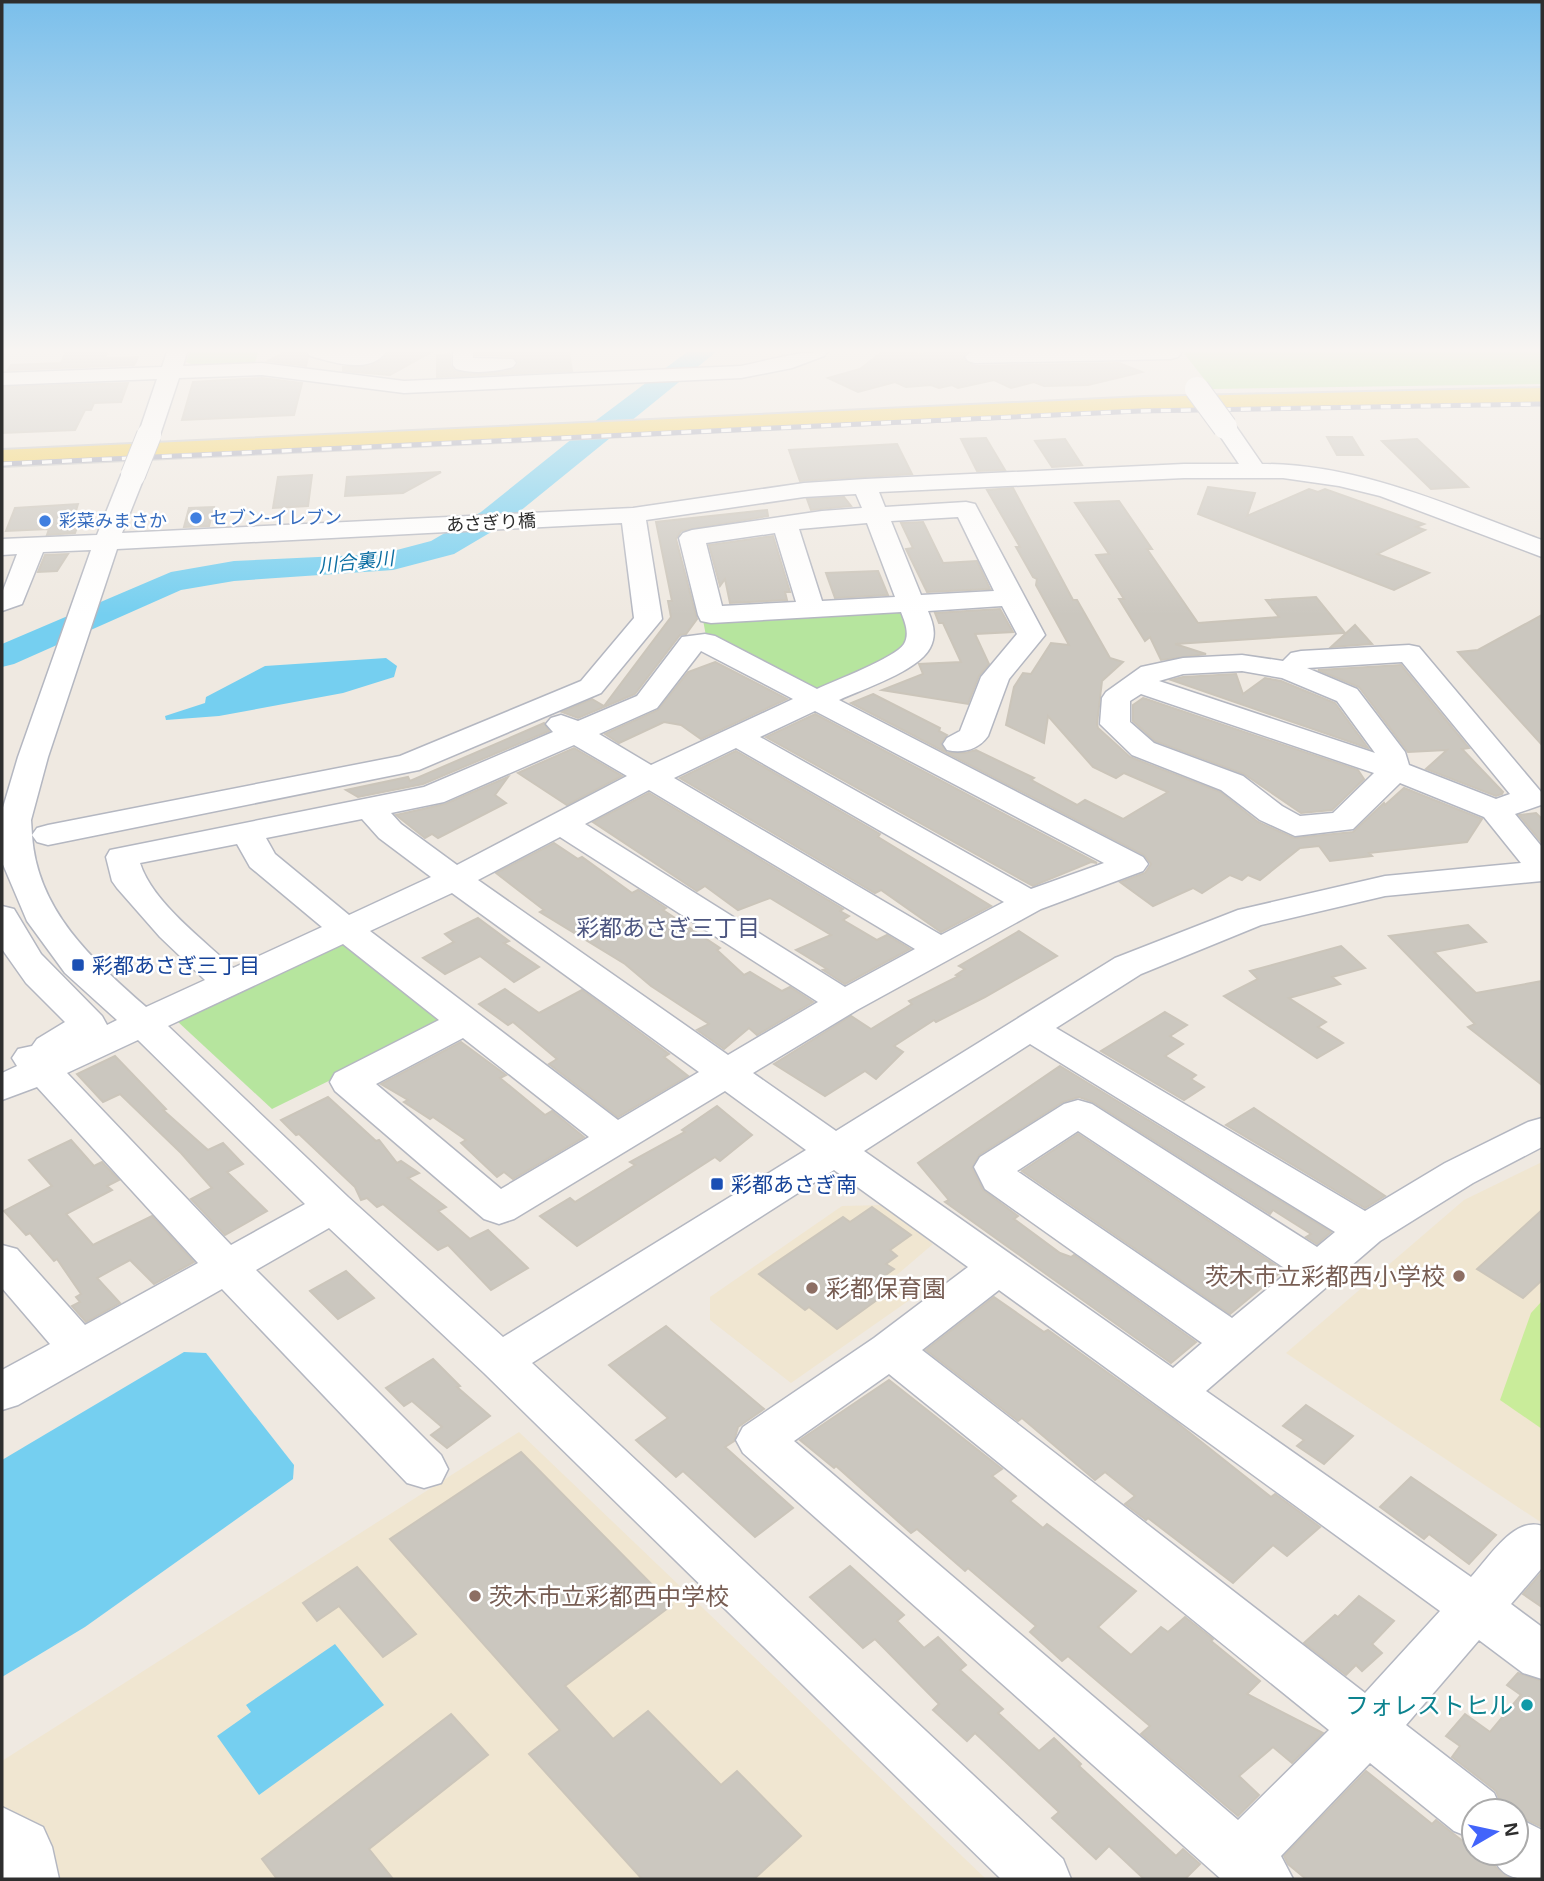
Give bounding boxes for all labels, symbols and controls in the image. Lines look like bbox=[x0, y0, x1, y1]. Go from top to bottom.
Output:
place label: セブン-イレブン bbox=[210, 508, 342, 528]
marker: セブン-イレブン bbox=[188, 510, 204, 526]
place label: 彩菜みまさか bbox=[59, 511, 167, 531]
street label: あさぎり橋 bbox=[446, 511, 536, 535]
marker: 彩菜みまさか bbox=[37, 513, 53, 529]
water label: 川合裏川 bbox=[317, 547, 397, 576]
district label: 彩都あさぎ三丁目 bbox=[576, 915, 760, 941]
place label: 彩都あさぎ三丁目 bbox=[92, 954, 260, 977]
marker: 彩都あさぎ三丁目 bbox=[70, 957, 86, 973]
place label: 彩都あさぎ南 bbox=[731, 1173, 857, 1196]
marker: 彩都あさぎ南 bbox=[709, 1176, 725, 1192]
place label: 茨木市立彩都西小学校 bbox=[1205, 1263, 1445, 1290]
marker: 茨木市立彩都西小学校 bbox=[1451, 1268, 1467, 1284]
place label: 彩都保育園 bbox=[826, 1275, 946, 1302]
marker: 彩都保育園 bbox=[804, 1280, 820, 1296]
place label: 茨木市立彩都西中学校 bbox=[489, 1583, 729, 1610]
marker: 茨木市立彩都西中学校 bbox=[467, 1588, 483, 1604]
place label: フォレストヒル bbox=[1345, 1692, 1513, 1719]
marker: フォレストヒル bbox=[1519, 1697, 1535, 1713]
north arrow bbox=[1460, 1797, 1530, 1867]
text: N bbox=[1500, 1821, 1523, 1838]

